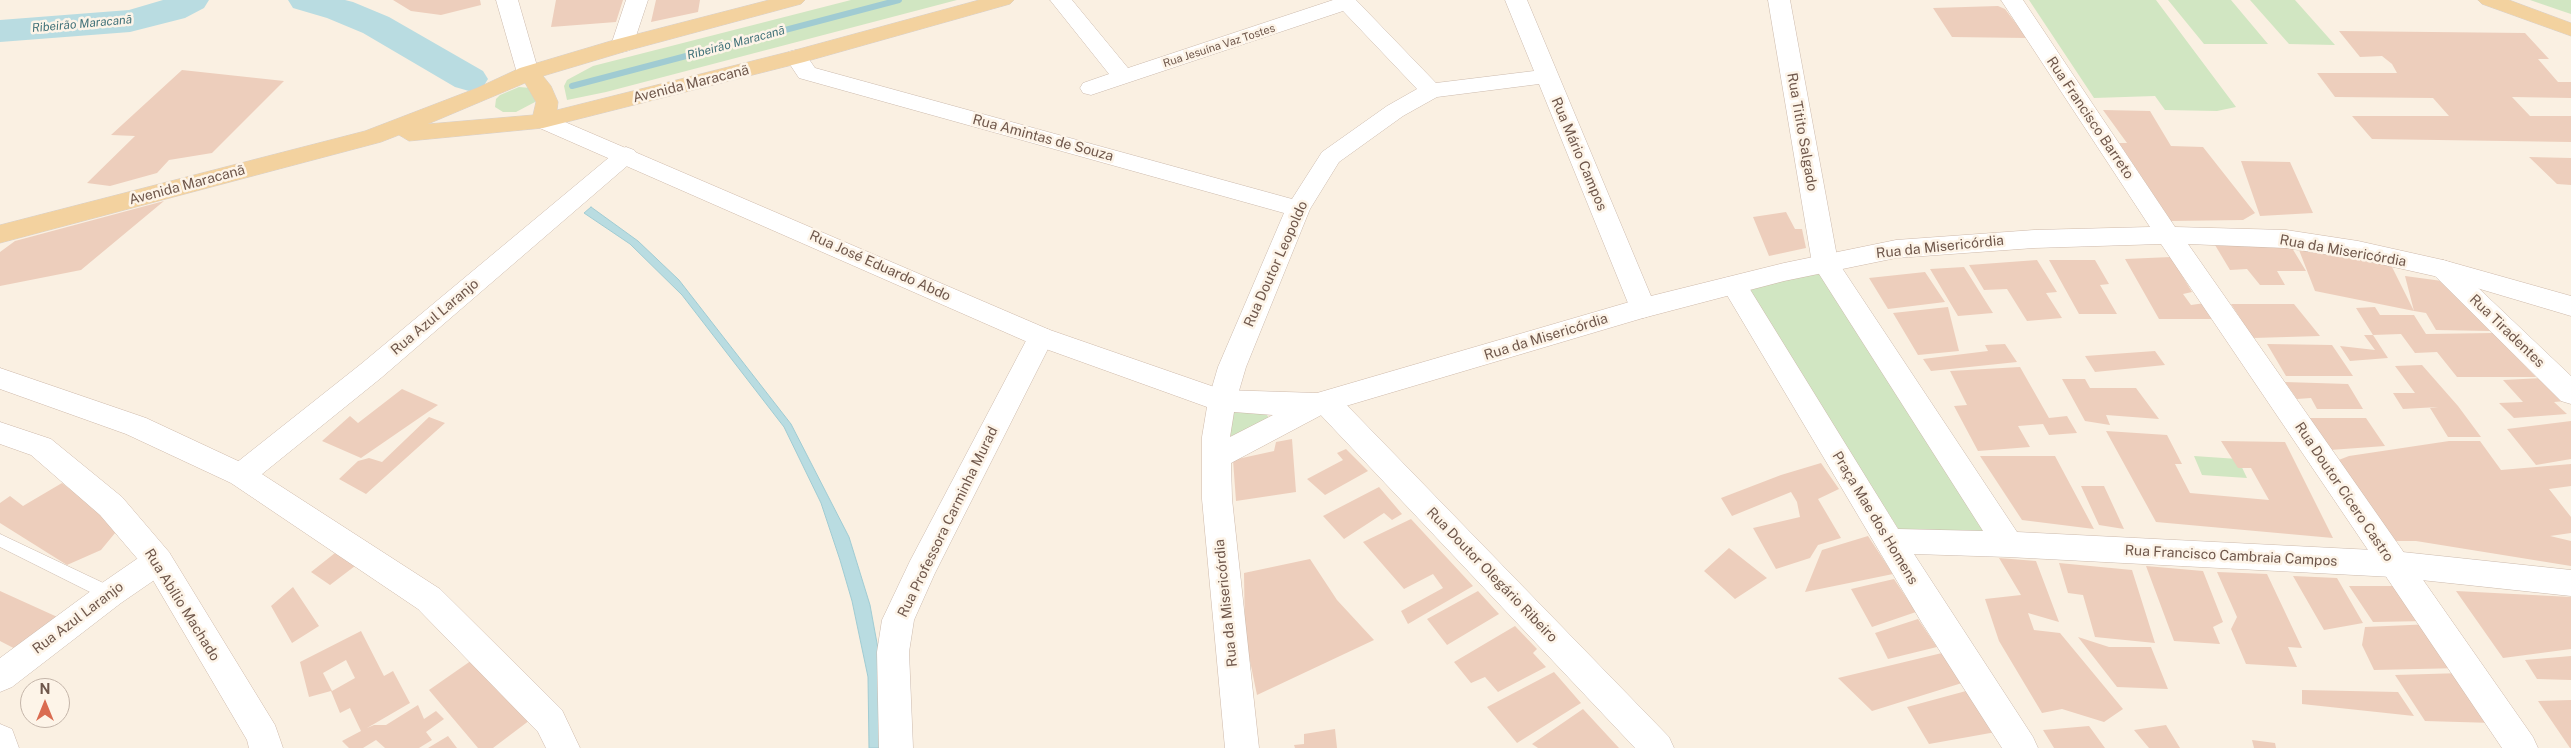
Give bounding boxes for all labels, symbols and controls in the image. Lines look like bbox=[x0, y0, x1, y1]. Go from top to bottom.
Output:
water label: Ribeirão Maracanã bbox=[31, 12, 133, 36]
street label: Rua Jesuína Vaz Tostes bbox=[1161, 22, 1277, 70]
water label: Ribeirão Maracanã bbox=[686, 23, 786, 63]
street label: Rua Francisco Barreto bbox=[2043, 54, 2137, 182]
street label: Avenida Maracanã bbox=[631, 61, 751, 107]
street label: Rua Titito Salgado bbox=[1783, 72, 1821, 192]
street label: Rua Mário Campos bbox=[1547, 95, 1611, 213]
street label: Rua Amintas de Souza bbox=[971, 111, 1115, 165]
street label: Avenida Maracanã bbox=[127, 161, 247, 209]
street label: Rua Doutor Leopoldo bbox=[1241, 198, 1311, 330]
street label: Rua José Eduardo Abdo bbox=[807, 227, 953, 305]
street label: Rua da Misericórdia bbox=[1875, 232, 2005, 262]
street label: Rua da Misericórdia bbox=[2278, 232, 2408, 270]
street label: Rua Azul Laranjo bbox=[388, 275, 482, 359]
street label: Rua Tiradentes bbox=[2466, 291, 2548, 371]
street label: Rua da Misericórdia bbox=[1482, 310, 1610, 364]
street label: Rua Doutor Cícero Castro bbox=[2291, 419, 2397, 565]
street label: Rua Professora Carminha Murad bbox=[894, 424, 1002, 620]
street label: Praça Mae dos Homens bbox=[1829, 448, 1921, 588]
street label: Rua Doutor Olegário Ribeiro bbox=[1423, 504, 1561, 646]
street label: Rua da Misericórdia bbox=[1211, 538, 1241, 668]
street label: Rua Francisco Cambraia Campos bbox=[2124, 542, 2338, 570]
street label: Rua Abílio Machado bbox=[141, 546, 223, 664]
street label: Rua Azul Laranjo bbox=[29, 578, 127, 658]
north arrow bbox=[20, 678, 70, 728]
text: N bbox=[40, 681, 50, 697]

